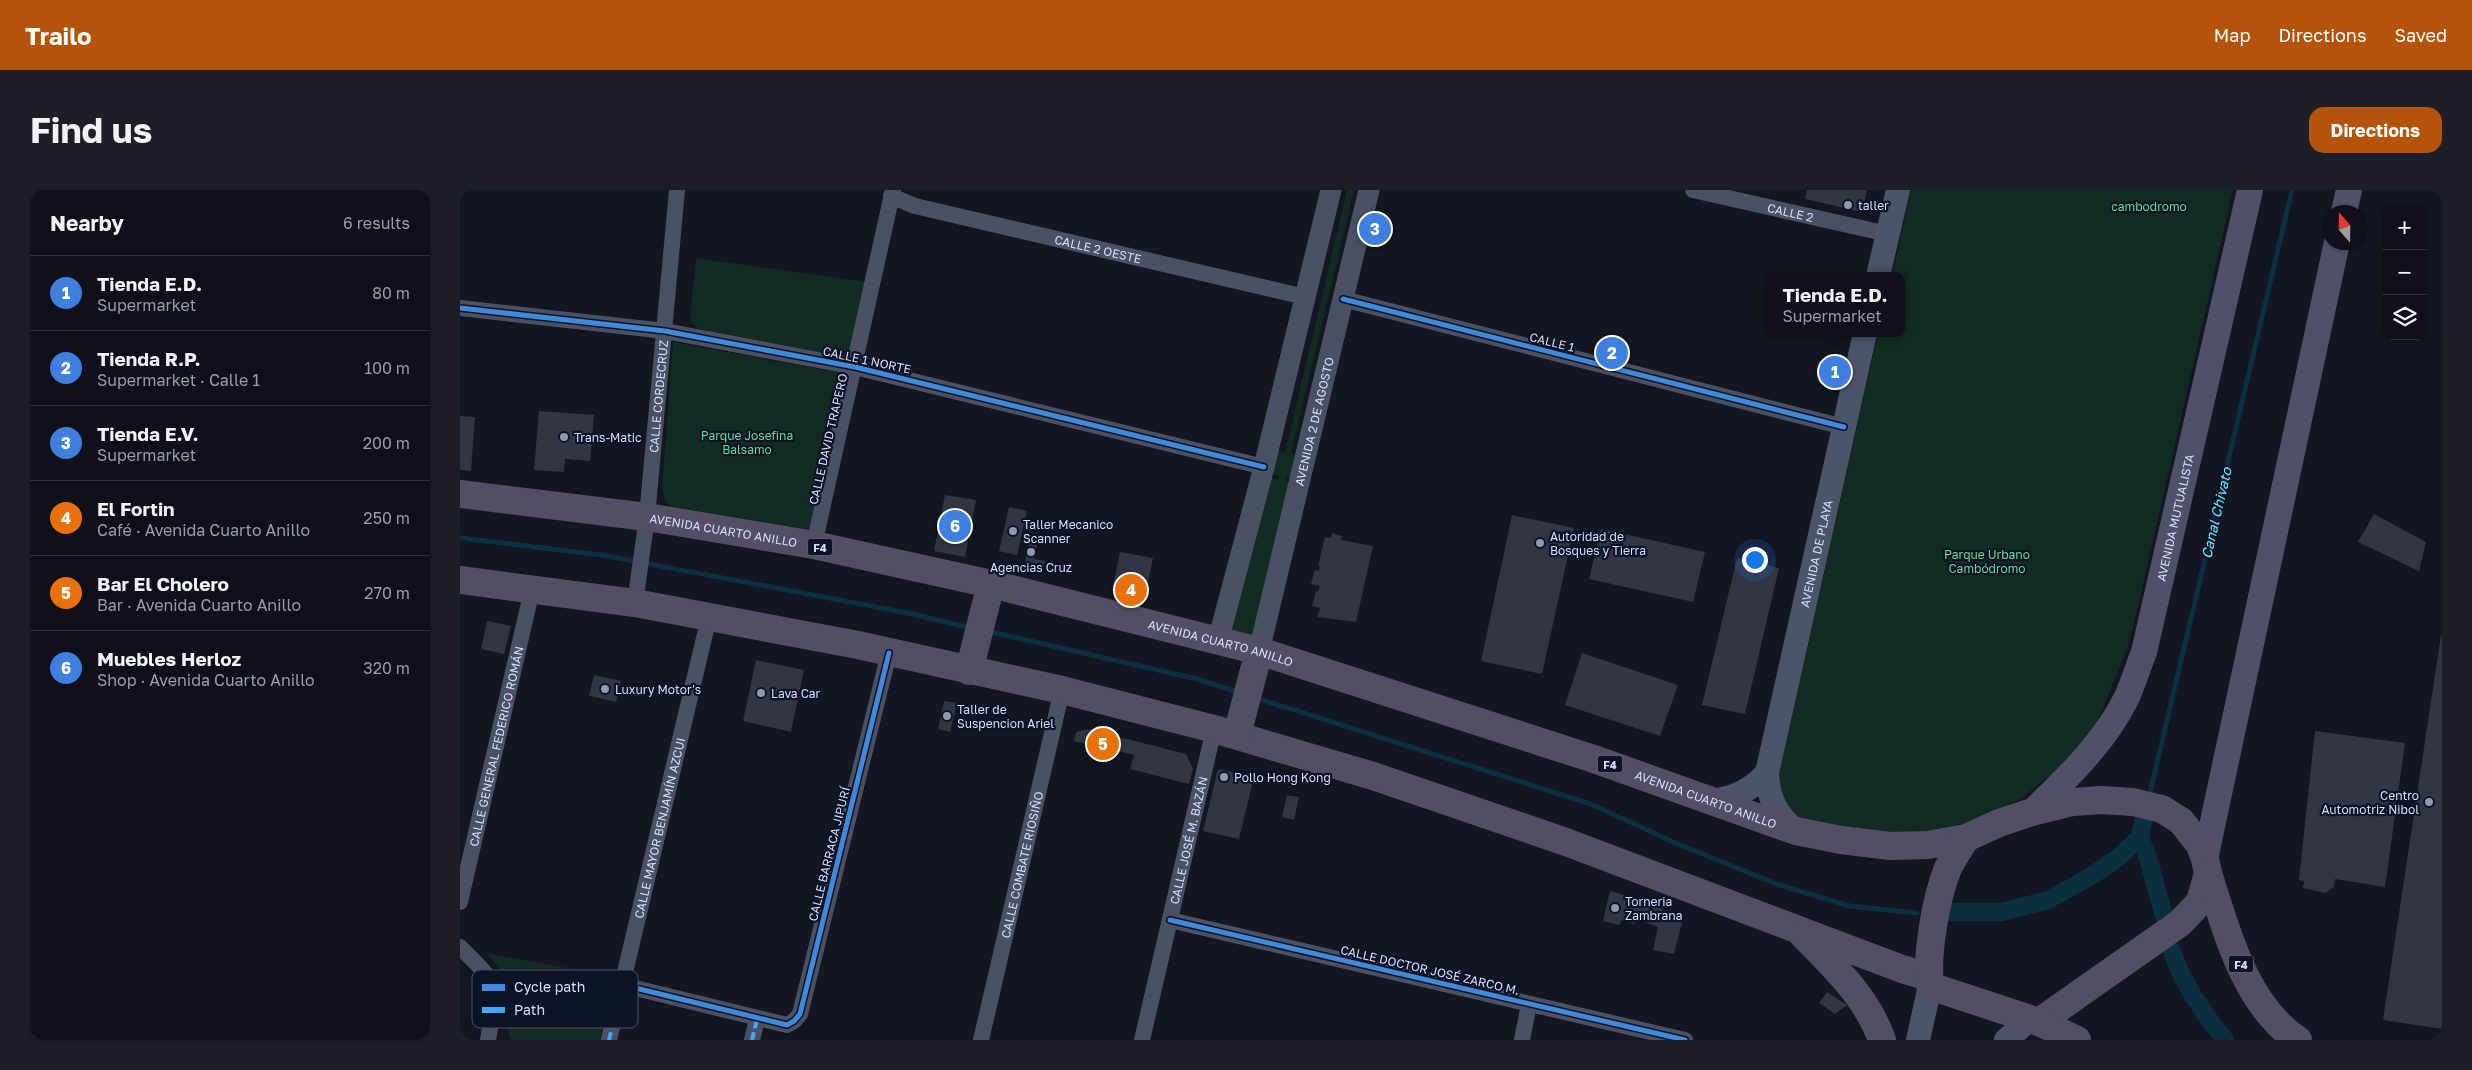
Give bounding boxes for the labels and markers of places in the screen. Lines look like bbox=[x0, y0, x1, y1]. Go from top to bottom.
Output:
place label: taller bbox=[1858, 198, 1889, 213]
marker: taller bbox=[1842, 199, 1854, 211]
pin: 3 bbox=[1359, 210, 1391, 248]
pin: 2 bbox=[1596, 334, 1628, 372]
pin: 1 bbox=[1819, 353, 1851, 391]
place label: Trans-Matic bbox=[574, 430, 642, 445]
marker: Trans-Matic bbox=[558, 431, 570, 443]
pin: 6 bbox=[939, 507, 971, 545]
place label: Taller Mecanico Scanner bbox=[1023, 517, 1113, 546]
marker: Taller Mecanico Scanner bbox=[1007, 525, 1019, 537]
place label: Autoridad de Bosques y Tierra bbox=[1550, 529, 1646, 558]
marker: Autoridad de Bosques y Tierra bbox=[1534, 537, 1546, 549]
marker: Agencias Cruz bbox=[1025, 546, 1037, 558]
place label: Agencias Cruz bbox=[990, 560, 1072, 575]
pin: 4 bbox=[1115, 571, 1147, 609]
place label: Luxury Motor's bbox=[615, 682, 701, 697]
marker: Luxury Motor's bbox=[599, 683, 611, 695]
place label: Lava Car bbox=[771, 686, 821, 701]
marker: Lava Car bbox=[755, 687, 767, 699]
place label: Taller de Suspencion Ariel bbox=[957, 702, 1054, 731]
marker: Taller de Suspencion Ariel bbox=[941, 710, 953, 722]
pin: 5 bbox=[1087, 725, 1119, 763]
place label: Pollo Hong Kong bbox=[1234, 770, 1331, 785]
marker: Pollo Hong Kong bbox=[1218, 771, 1230, 783]
place label: Centro Automotriz Nibol bbox=[2322, 788, 2419, 817]
marker: Centro Automotriz Nibol bbox=[2423, 796, 2435, 808]
place label: Torneria Zambrana bbox=[1625, 894, 1682, 923]
marker: Torneria Zambrana bbox=[1609, 902, 1621, 914]

